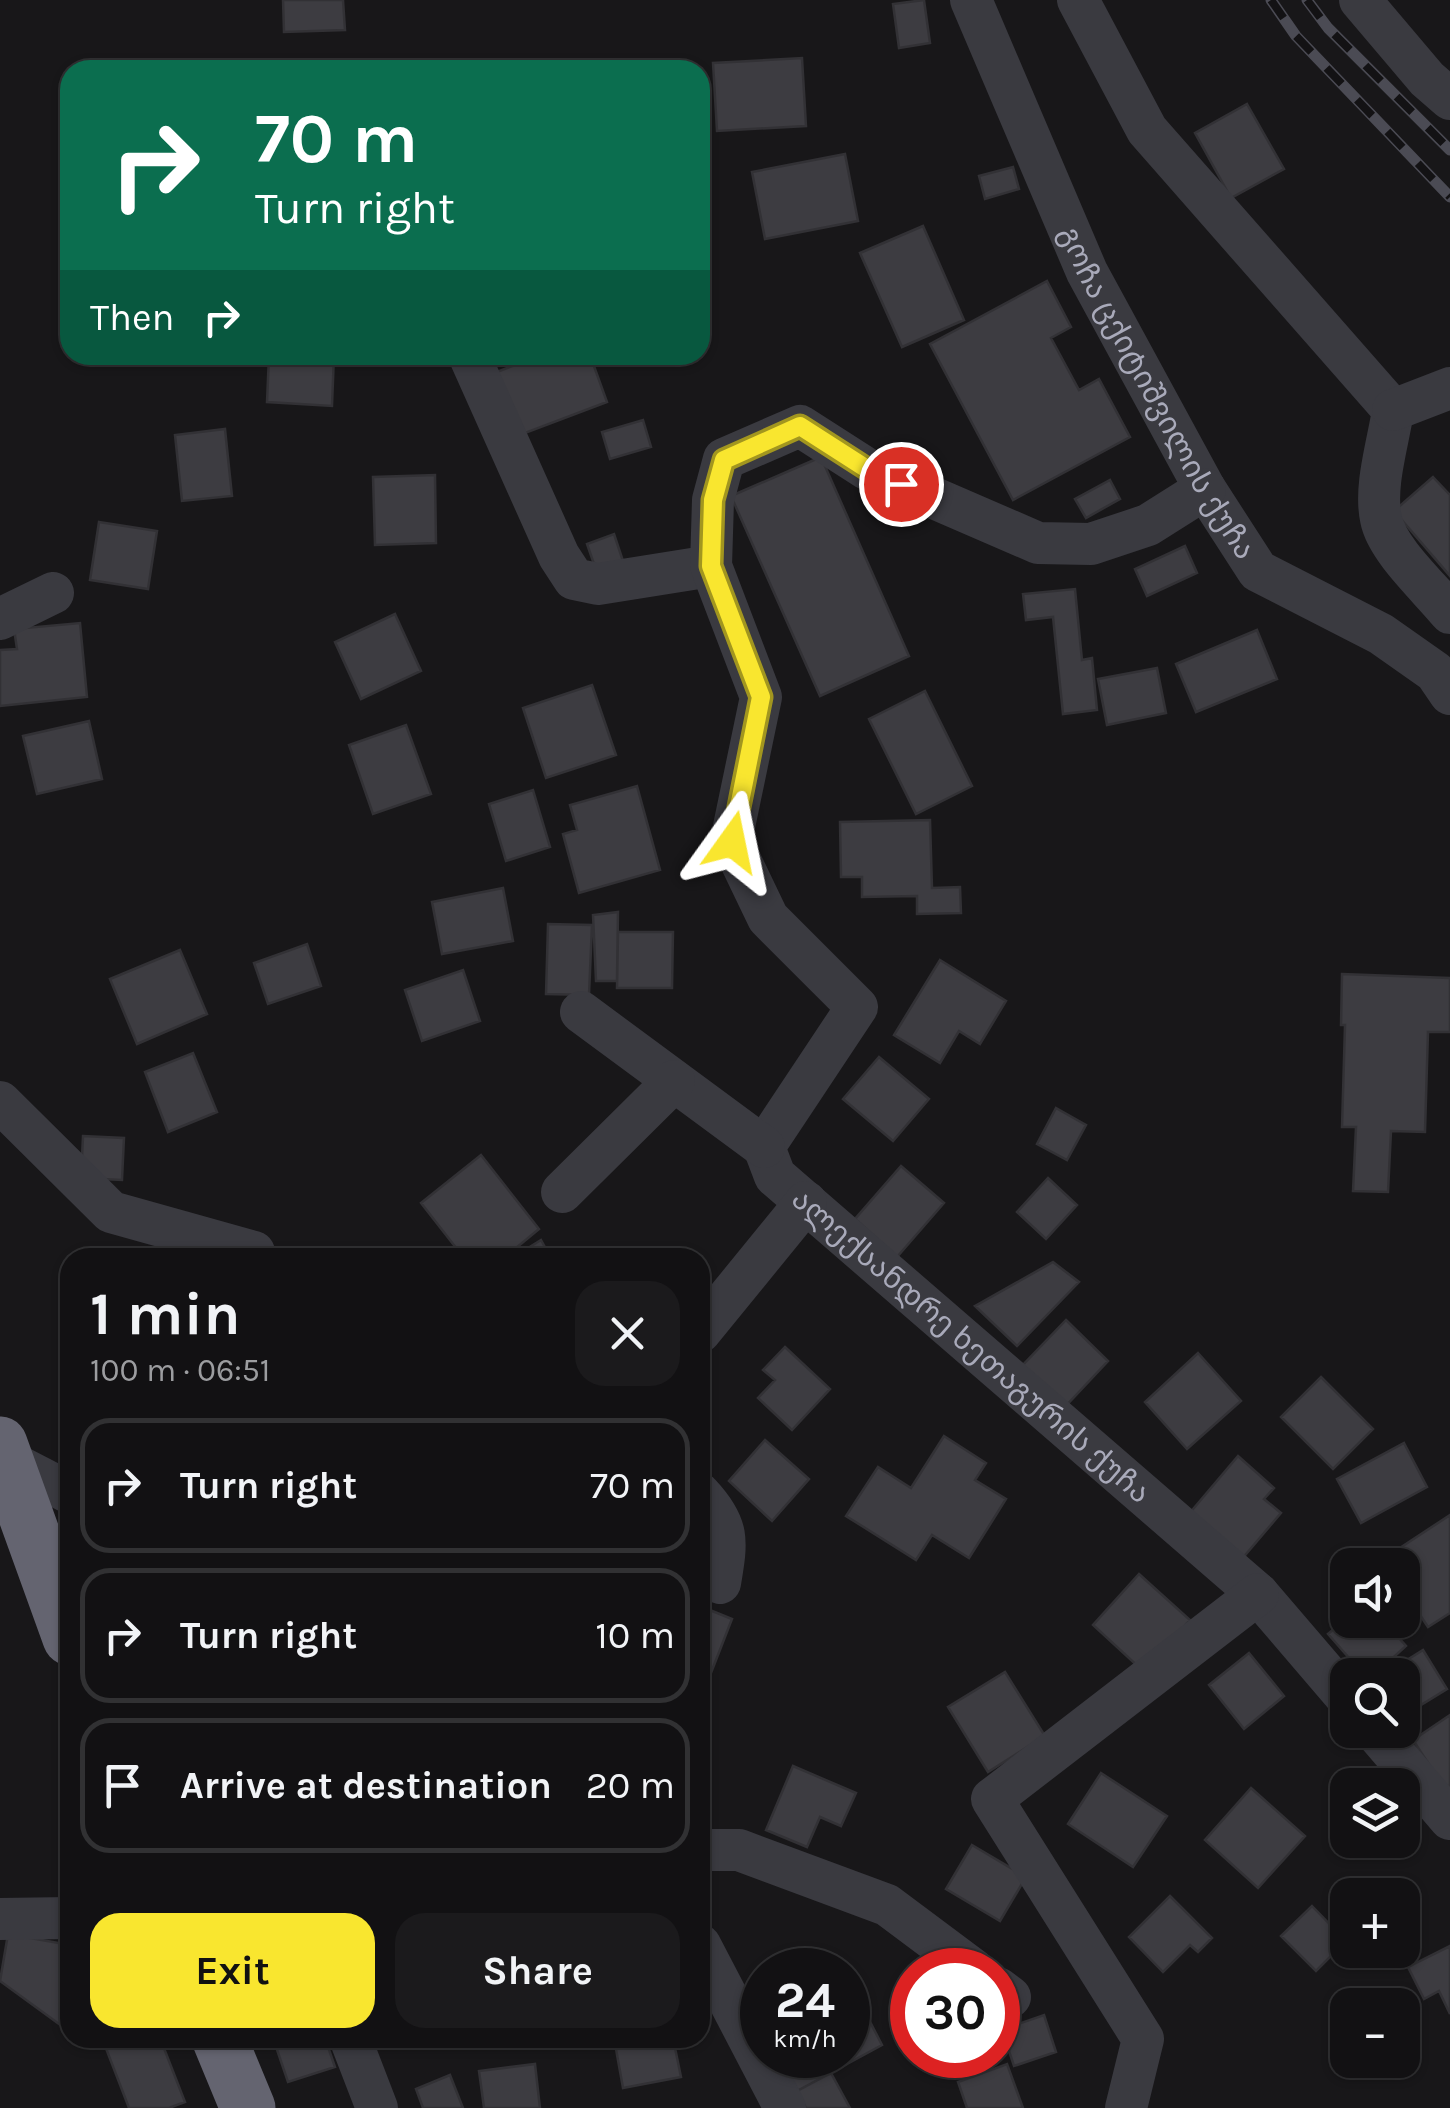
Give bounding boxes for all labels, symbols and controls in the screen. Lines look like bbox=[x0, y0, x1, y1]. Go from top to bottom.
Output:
text: 70 m bbox=[255, 98, 418, 180]
icon: right bbox=[90, 100, 220, 230]
text: Turn right bbox=[255, 182, 455, 234]
street label: გოჩა ცქიტიშვილის ქუჩა bbox=[1051, 221, 1263, 566]
icon: right bbox=[194, 290, 249, 345]
text: Then bbox=[90, 295, 174, 340]
pin bbox=[859, 442, 944, 527]
icon: arrive bbox=[874, 457, 929, 512]
position arrow bbox=[680, 790, 784, 894]
street label: ალექსანდრე ხეთაგურის ქუჩა bbox=[785, 1181, 1158, 1511]
text: 1 min bbox=[90, 1279, 241, 1349]
button: close bbox=[575, 1281, 680, 1386]
text: 100 m · 06:51 bbox=[90, 1352, 270, 1389]
icon: right bbox=[95, 1458, 150, 1513]
text: Turn right bbox=[180, 1463, 357, 1508]
text: 70 m bbox=[590, 1463, 675, 1508]
map controls bbox=[1330, 1548, 1420, 2078]
button: sound bbox=[1330, 1548, 1420, 1638]
icon: right bbox=[95, 1608, 150, 1663]
text: Turn right bbox=[180, 1613, 357, 1658]
text: 10 m bbox=[595, 1613, 675, 1658]
button: search bbox=[1330, 1658, 1420, 1748]
icon: arrive bbox=[95, 1758, 150, 1813]
text: Arrive at destination bbox=[180, 1763, 552, 1808]
text: 20 m bbox=[586, 1763, 675, 1808]
button: layers bbox=[1330, 1768, 1420, 1858]
button: + bbox=[1330, 1878, 1420, 1968]
button: Exit bbox=[90, 1913, 375, 2028]
button: Share bbox=[395, 1913, 680, 2028]
speed limit sign: 30 bbox=[890, 1948, 1020, 2078]
text: 24 bbox=[775, 1971, 835, 2030]
button: − bbox=[1330, 1988, 1420, 2078]
text: km/h bbox=[773, 2024, 837, 2053]

